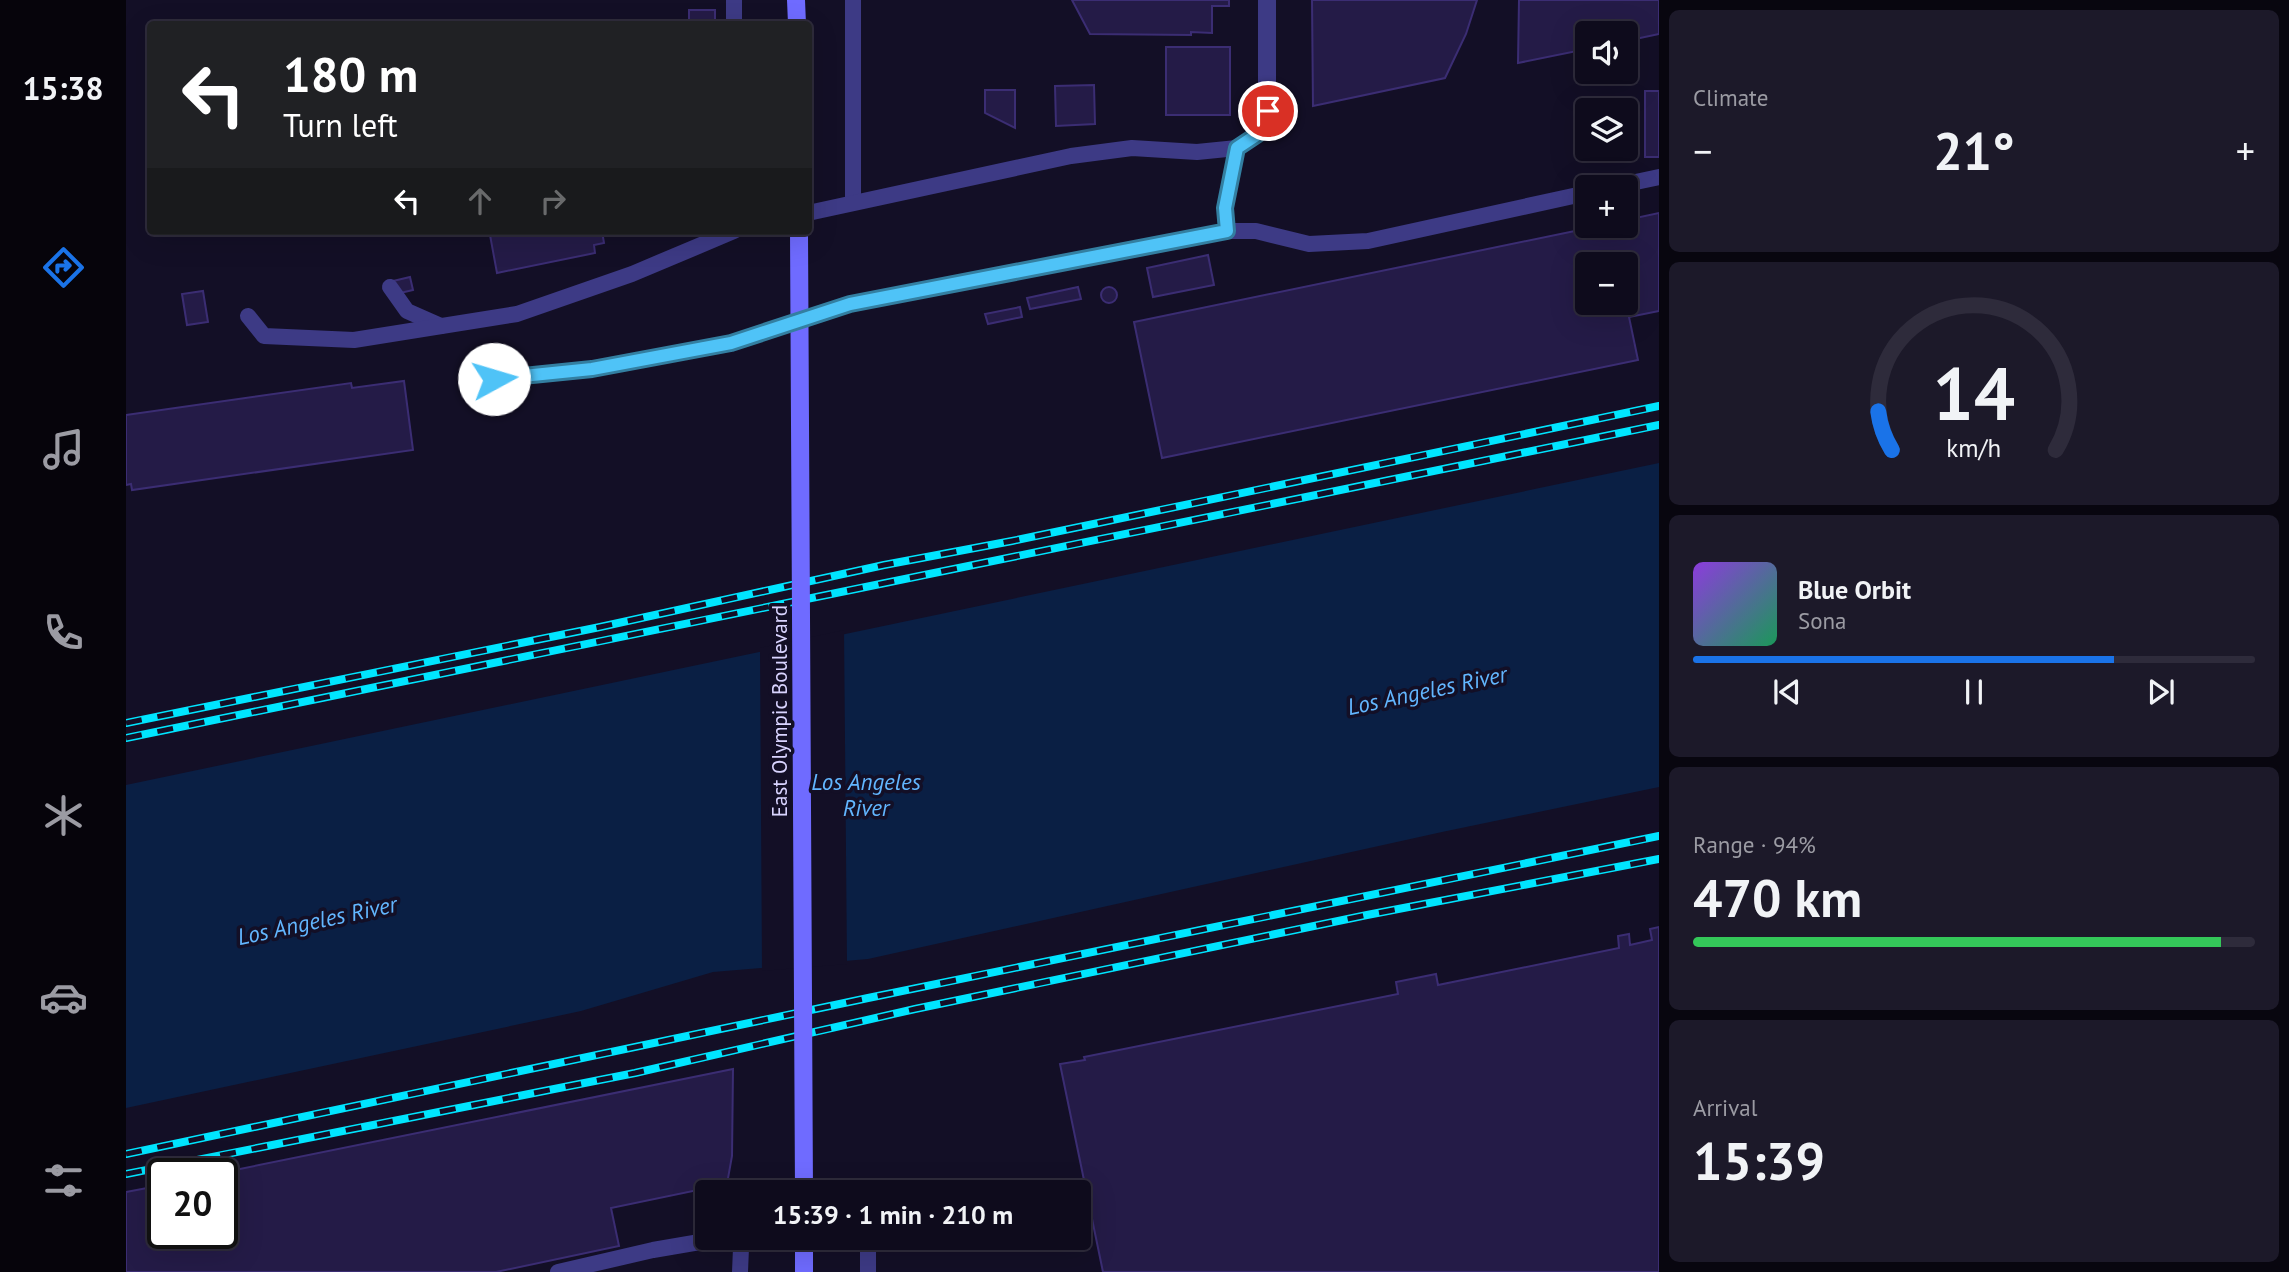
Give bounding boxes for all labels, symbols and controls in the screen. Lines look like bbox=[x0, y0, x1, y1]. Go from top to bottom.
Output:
map controls bbox=[1575, 21, 1638, 315]
button: sound bbox=[1575, 21, 1638, 84]
text: 180 m bbox=[283, 42, 418, 106]
icon: left bbox=[168, 49, 259, 140]
text: 15:38 bbox=[22, 67, 104, 109]
pin bbox=[1238, 81, 1298, 141]
text: Climate bbox=[1693, 83, 1768, 112]
icon: arrive bbox=[1249, 92, 1287, 130]
button: layers bbox=[1575, 98, 1638, 161]
text: Turn left bbox=[283, 104, 398, 146]
text: 21° bbox=[1933, 117, 2015, 184]
text: − bbox=[1693, 126, 1712, 175]
text: + bbox=[2236, 126, 2255, 175]
button: + bbox=[1575, 175, 1638, 238]
icon: left bbox=[388, 182, 426, 220]
icon: ahead bbox=[461, 182, 499, 220]
icon: right bbox=[534, 182, 572, 220]
icon: directions bbox=[39, 243, 88, 292]
button: − bbox=[1575, 252, 1638, 315]
position arrow bbox=[457, 342, 531, 416]
text: 14 bbox=[1933, 346, 2015, 440]
icon: music bbox=[39, 425, 88, 474]
text: km/h bbox=[1947, 431, 2001, 463]
text: Blue Orbit bbox=[1798, 573, 1911, 606]
street label: East Olympic Boulevard bbox=[766, 605, 793, 817]
text: Sona bbox=[1798, 606, 1847, 635]
icon: phone bbox=[39, 608, 88, 657]
water label: Los Angeles River bbox=[1345, 659, 1511, 721]
icon: previous bbox=[1768, 673, 1806, 711]
icon: pause bbox=[1955, 673, 1993, 711]
icon: next bbox=[2142, 673, 2180, 711]
water label: Los Angeles River bbox=[811, 767, 922, 822]
icon: climate bbox=[39, 791, 88, 840]
text: Range · 94% bbox=[1693, 830, 1816, 859]
text: 470 km bbox=[1693, 864, 1862, 931]
water label: Los Angeles River bbox=[235, 889, 401, 951]
icon: car bbox=[39, 973, 88, 1022]
text: Arrival bbox=[1693, 1093, 1757, 1122]
text: 15:39 bbox=[1693, 1127, 1825, 1194]
icon: filters bbox=[39, 1156, 88, 1205]
speed limit sign: 20 bbox=[147, 1158, 238, 1249]
text: 15:39 · 1 min · 210 m bbox=[773, 1198, 1013, 1231]

